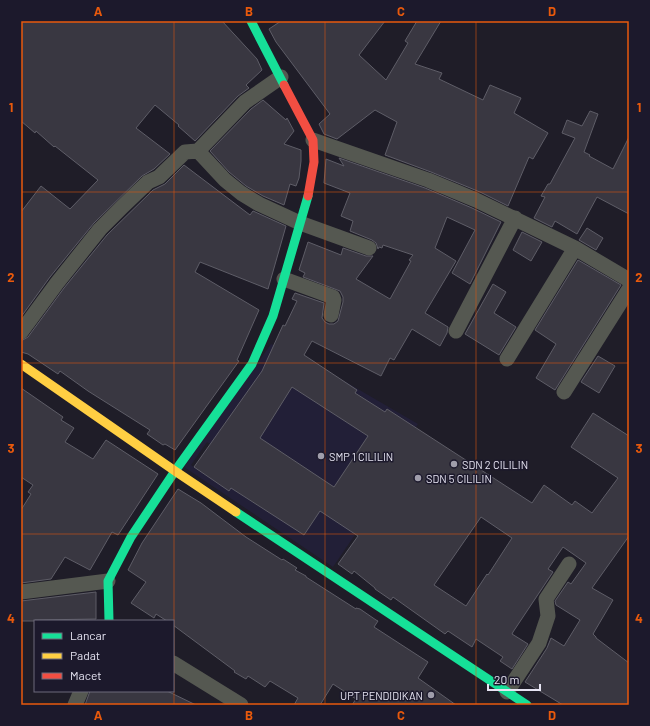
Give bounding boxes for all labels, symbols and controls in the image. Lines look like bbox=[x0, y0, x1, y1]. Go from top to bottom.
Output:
text: A bbox=[94, 3, 103, 19]
text: B bbox=[245, 3, 253, 19]
text: C bbox=[397, 3, 405, 19]
text: D bbox=[548, 3, 556, 19]
text: 1 bbox=[9, 99, 13, 115]
text: 1 bbox=[637, 99, 641, 115]
text: 2 bbox=[7, 269, 15, 285]
text: 2 bbox=[635, 269, 643, 285]
text: 3 bbox=[7, 440, 15, 456]
text: 3 bbox=[635, 440, 643, 456]
place label: SMP 1 CILILIN bbox=[329, 450, 393, 463]
marker: SMP 1 CILILIN bbox=[316, 451, 326, 461]
place label: SDN 2 CILILIN bbox=[462, 458, 528, 471]
marker: SDN 2 CILILIN bbox=[449, 459, 459, 469]
place label: SDN 5 CILILIN bbox=[426, 472, 492, 485]
marker: SDN 5 CILILIN bbox=[413, 473, 423, 483]
text: 4 bbox=[7, 610, 15, 626]
text: 4 bbox=[635, 610, 643, 626]
legend bbox=[34, 620, 174, 692]
text: Lancar bbox=[70, 628, 107, 642]
text: Padat bbox=[70, 648, 100, 662]
scale bar bbox=[488, 666, 540, 692]
text: Macet bbox=[70, 668, 102, 682]
text: 20 m bbox=[494, 672, 520, 686]
place label: UPT PENDIDIKAN bbox=[340, 689, 423, 702]
marker: UPT PENDIDIKAN bbox=[426, 690, 436, 700]
text: A bbox=[94, 707, 103, 723]
text: B bbox=[245, 707, 253, 723]
text: C bbox=[397, 707, 405, 723]
text: D bbox=[548, 707, 556, 723]

